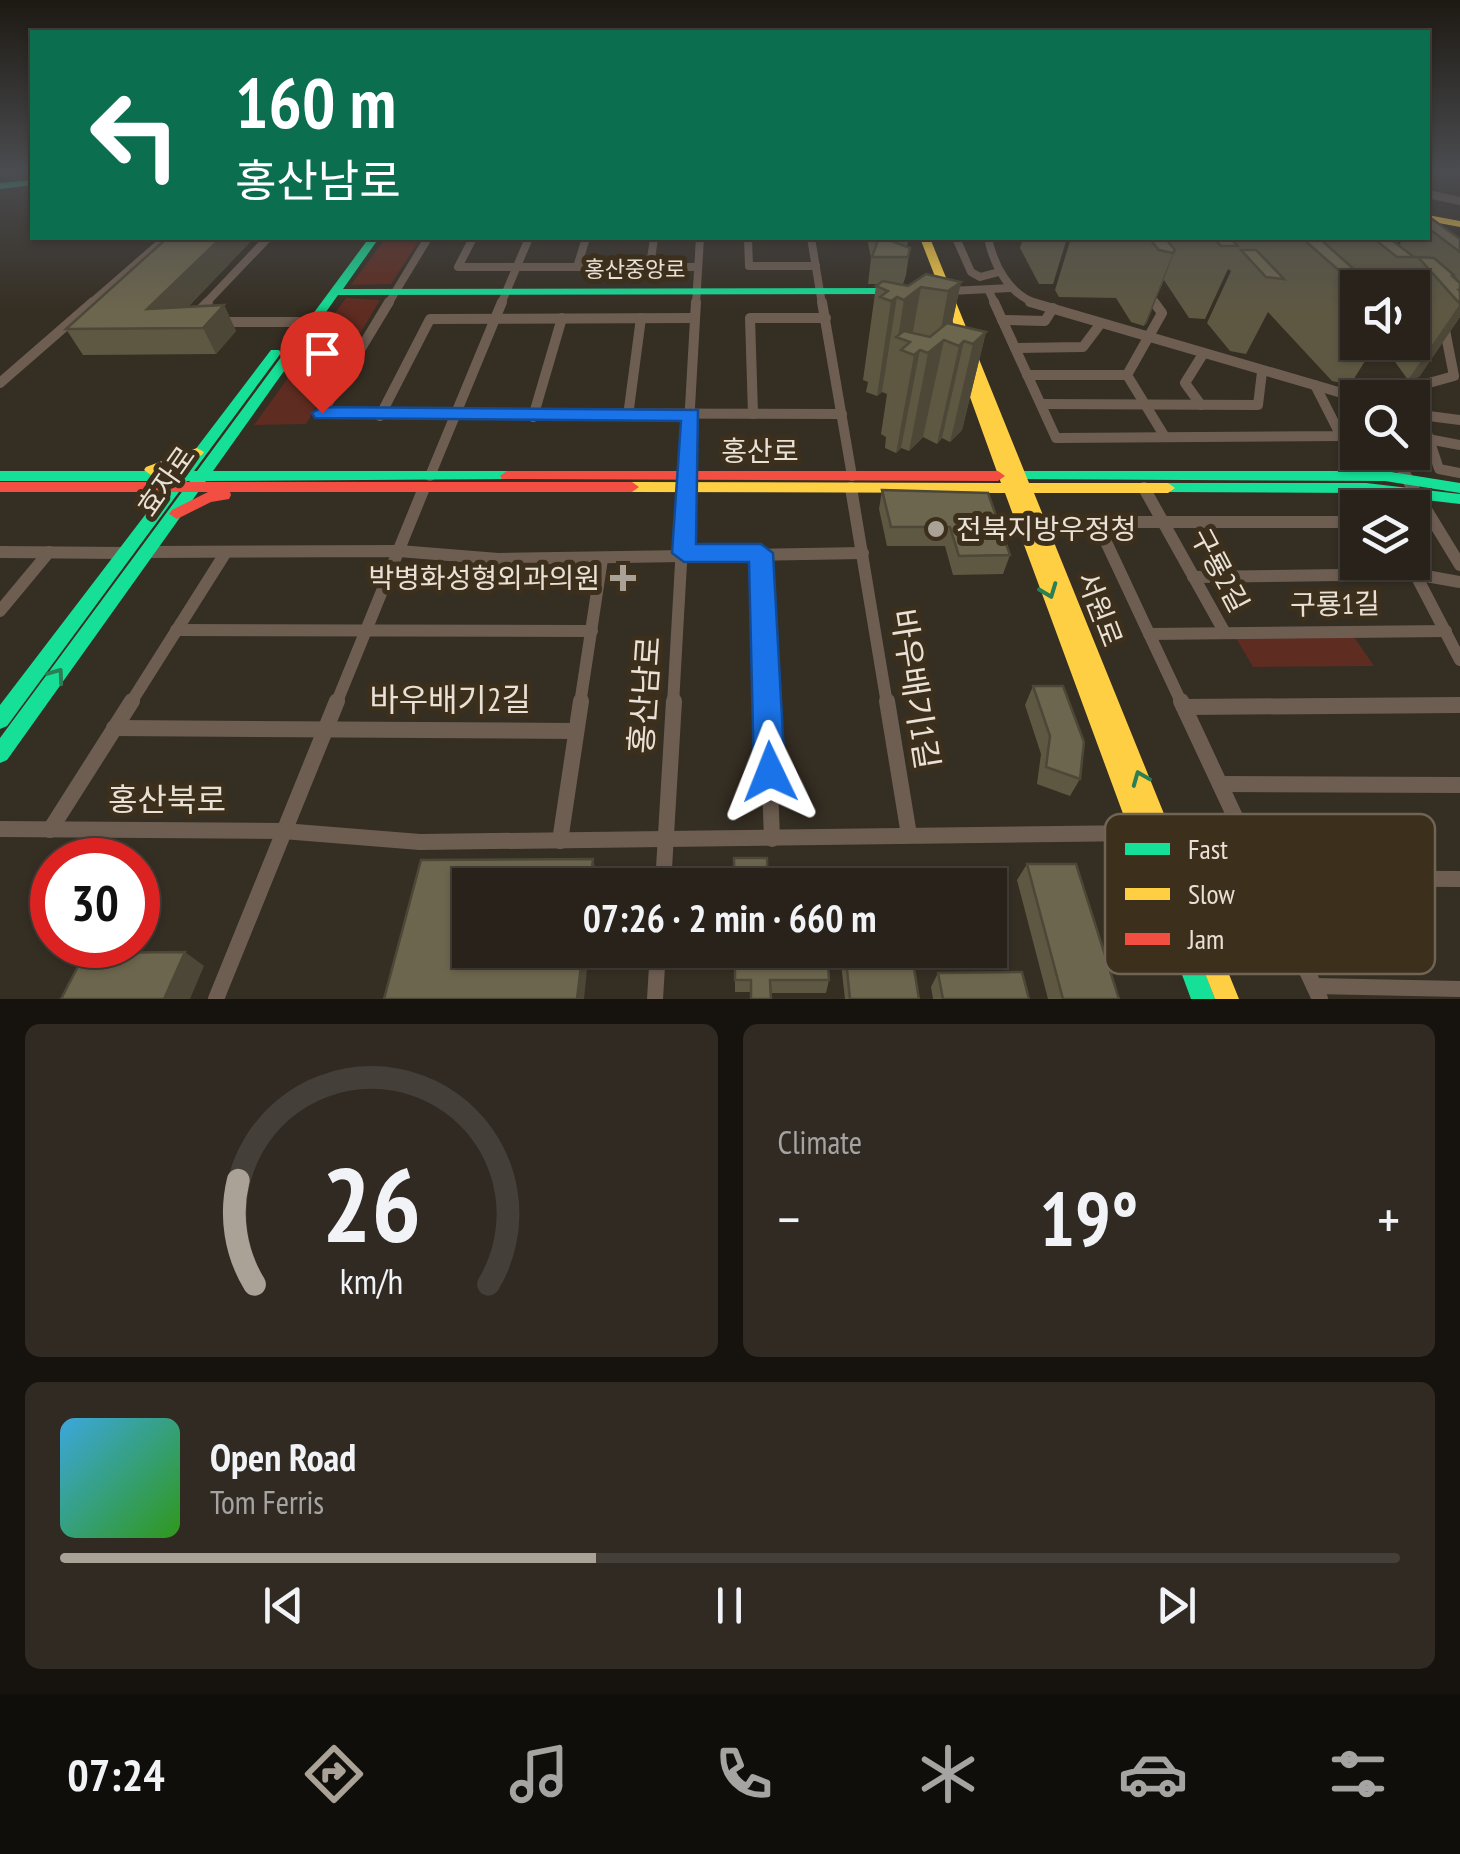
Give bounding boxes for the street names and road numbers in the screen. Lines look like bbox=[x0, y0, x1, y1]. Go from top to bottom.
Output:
street label: 홍산중앙로 bbox=[584, 255, 686, 283]
street label: 홍산로 bbox=[721, 432, 799, 469]
street label: 효자로 bbox=[128, 438, 203, 523]
street label: 구룡2길 bbox=[1183, 521, 1258, 618]
street label: 서원로 bbox=[1069, 566, 1132, 652]
street label: 구룡1길 bbox=[1290, 584, 1380, 623]
street label: 바우배기1길 bbox=[883, 606, 949, 772]
street label: 홍산남로 bbox=[619, 635, 669, 755]
street label: 바우배기2길 bbox=[369, 678, 531, 720]
street label: 홍산북로 bbox=[108, 778, 226, 820]

